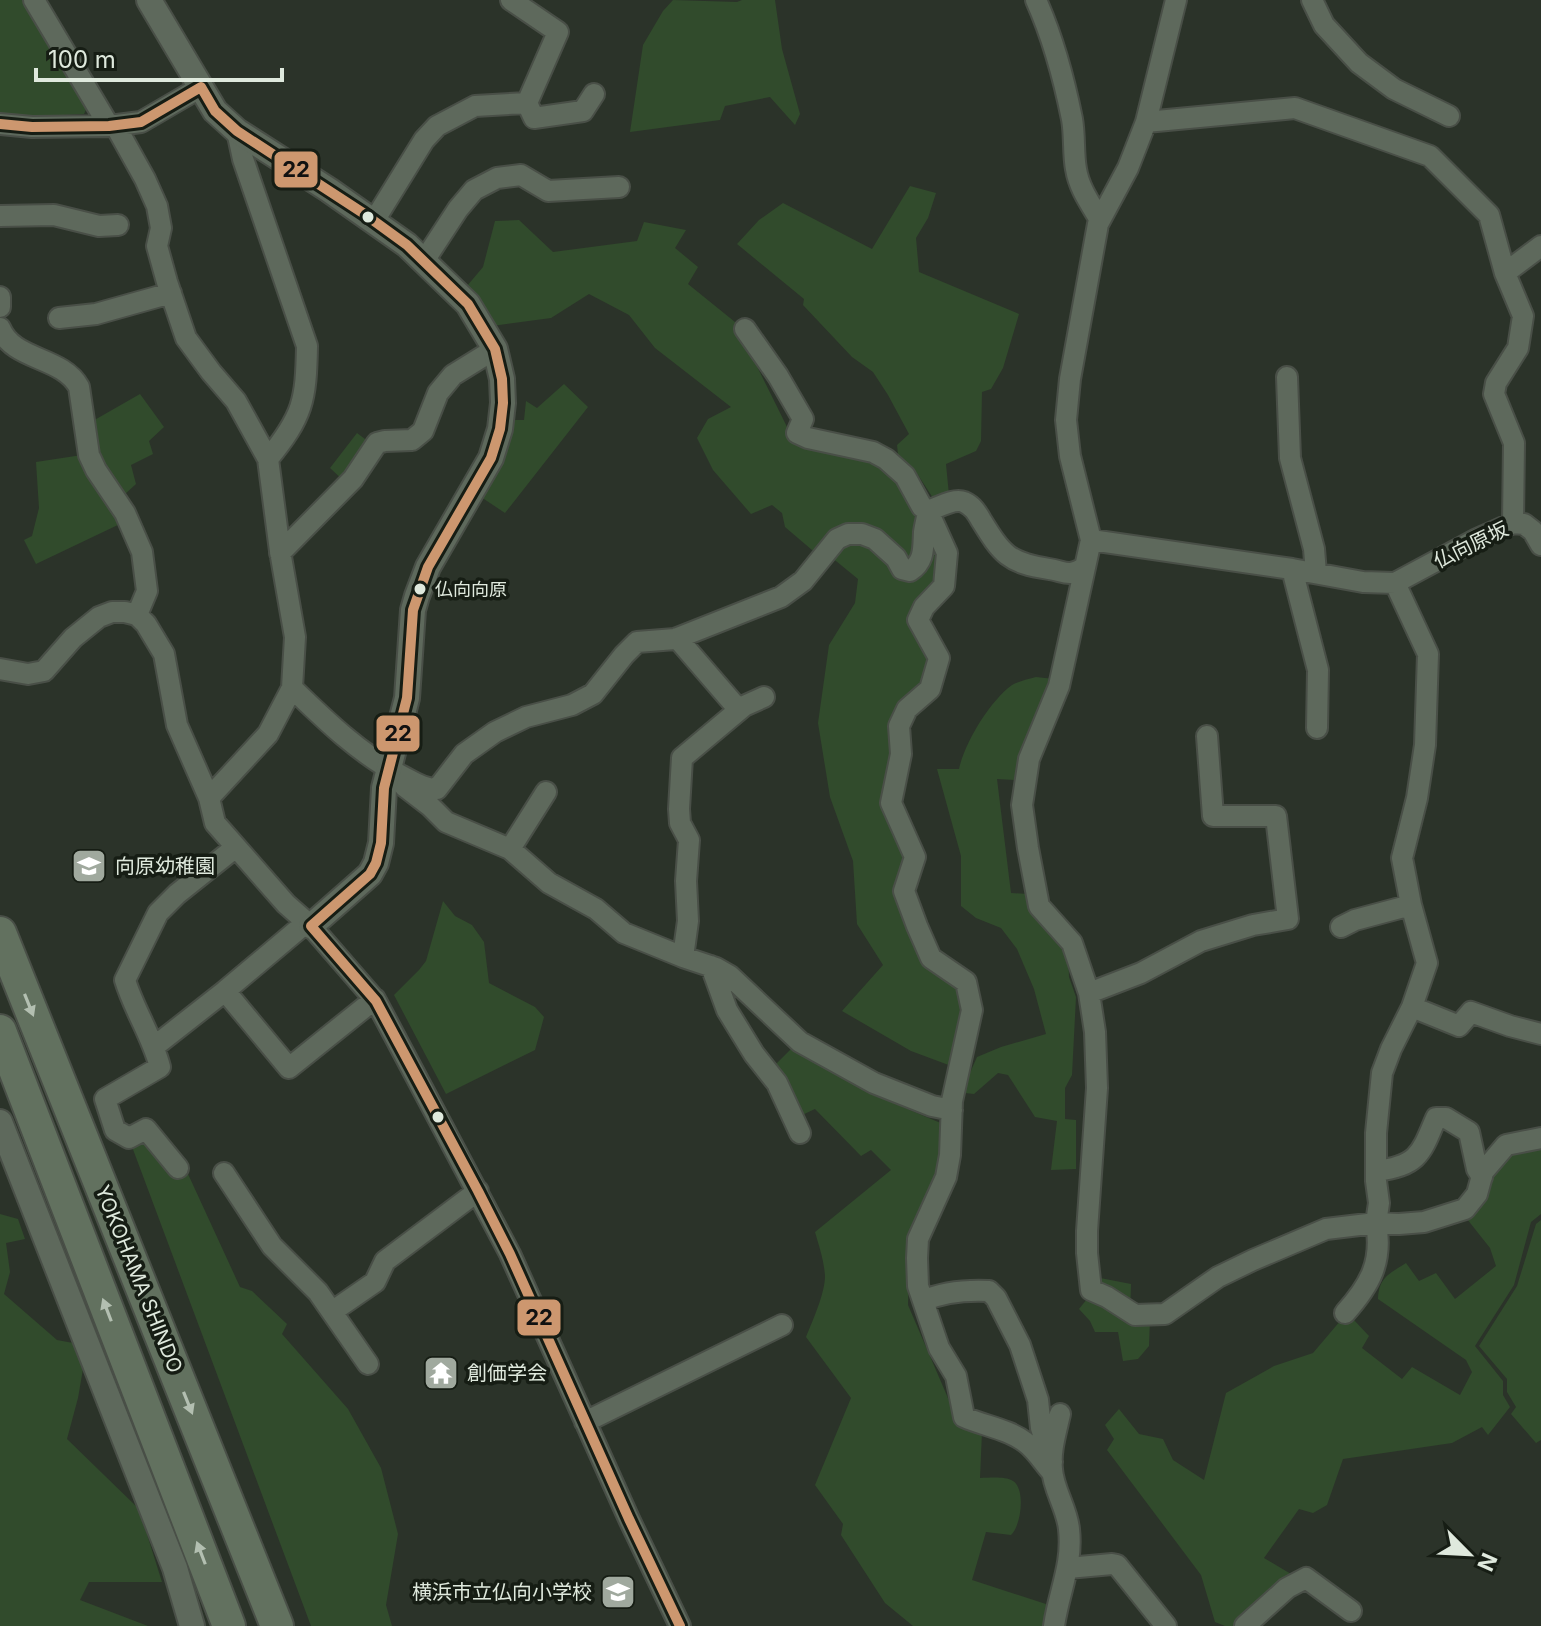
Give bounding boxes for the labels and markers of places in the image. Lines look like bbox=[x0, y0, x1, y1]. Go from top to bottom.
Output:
unlabelled marker bbox=[360, 209, 376, 225]
place label: 仏向向原 bbox=[435, 579, 507, 600]
marker: 仏向向原 bbox=[412, 581, 428, 597]
school or university icon: 向原幼稚園 bbox=[70, 847, 108, 885]
place label: 向原幼稚園 bbox=[115, 854, 215, 878]
unlabelled marker bbox=[430, 1109, 446, 1125]
temple icon: 創価学会 bbox=[422, 1354, 460, 1392]
place label: 創価学会 bbox=[467, 1361, 547, 1385]
school or university icon: 横浜市立仏向小学校 bbox=[599, 1573, 637, 1611]
place label: 横浜市立仏向小学校 bbox=[412, 1580, 592, 1604]

